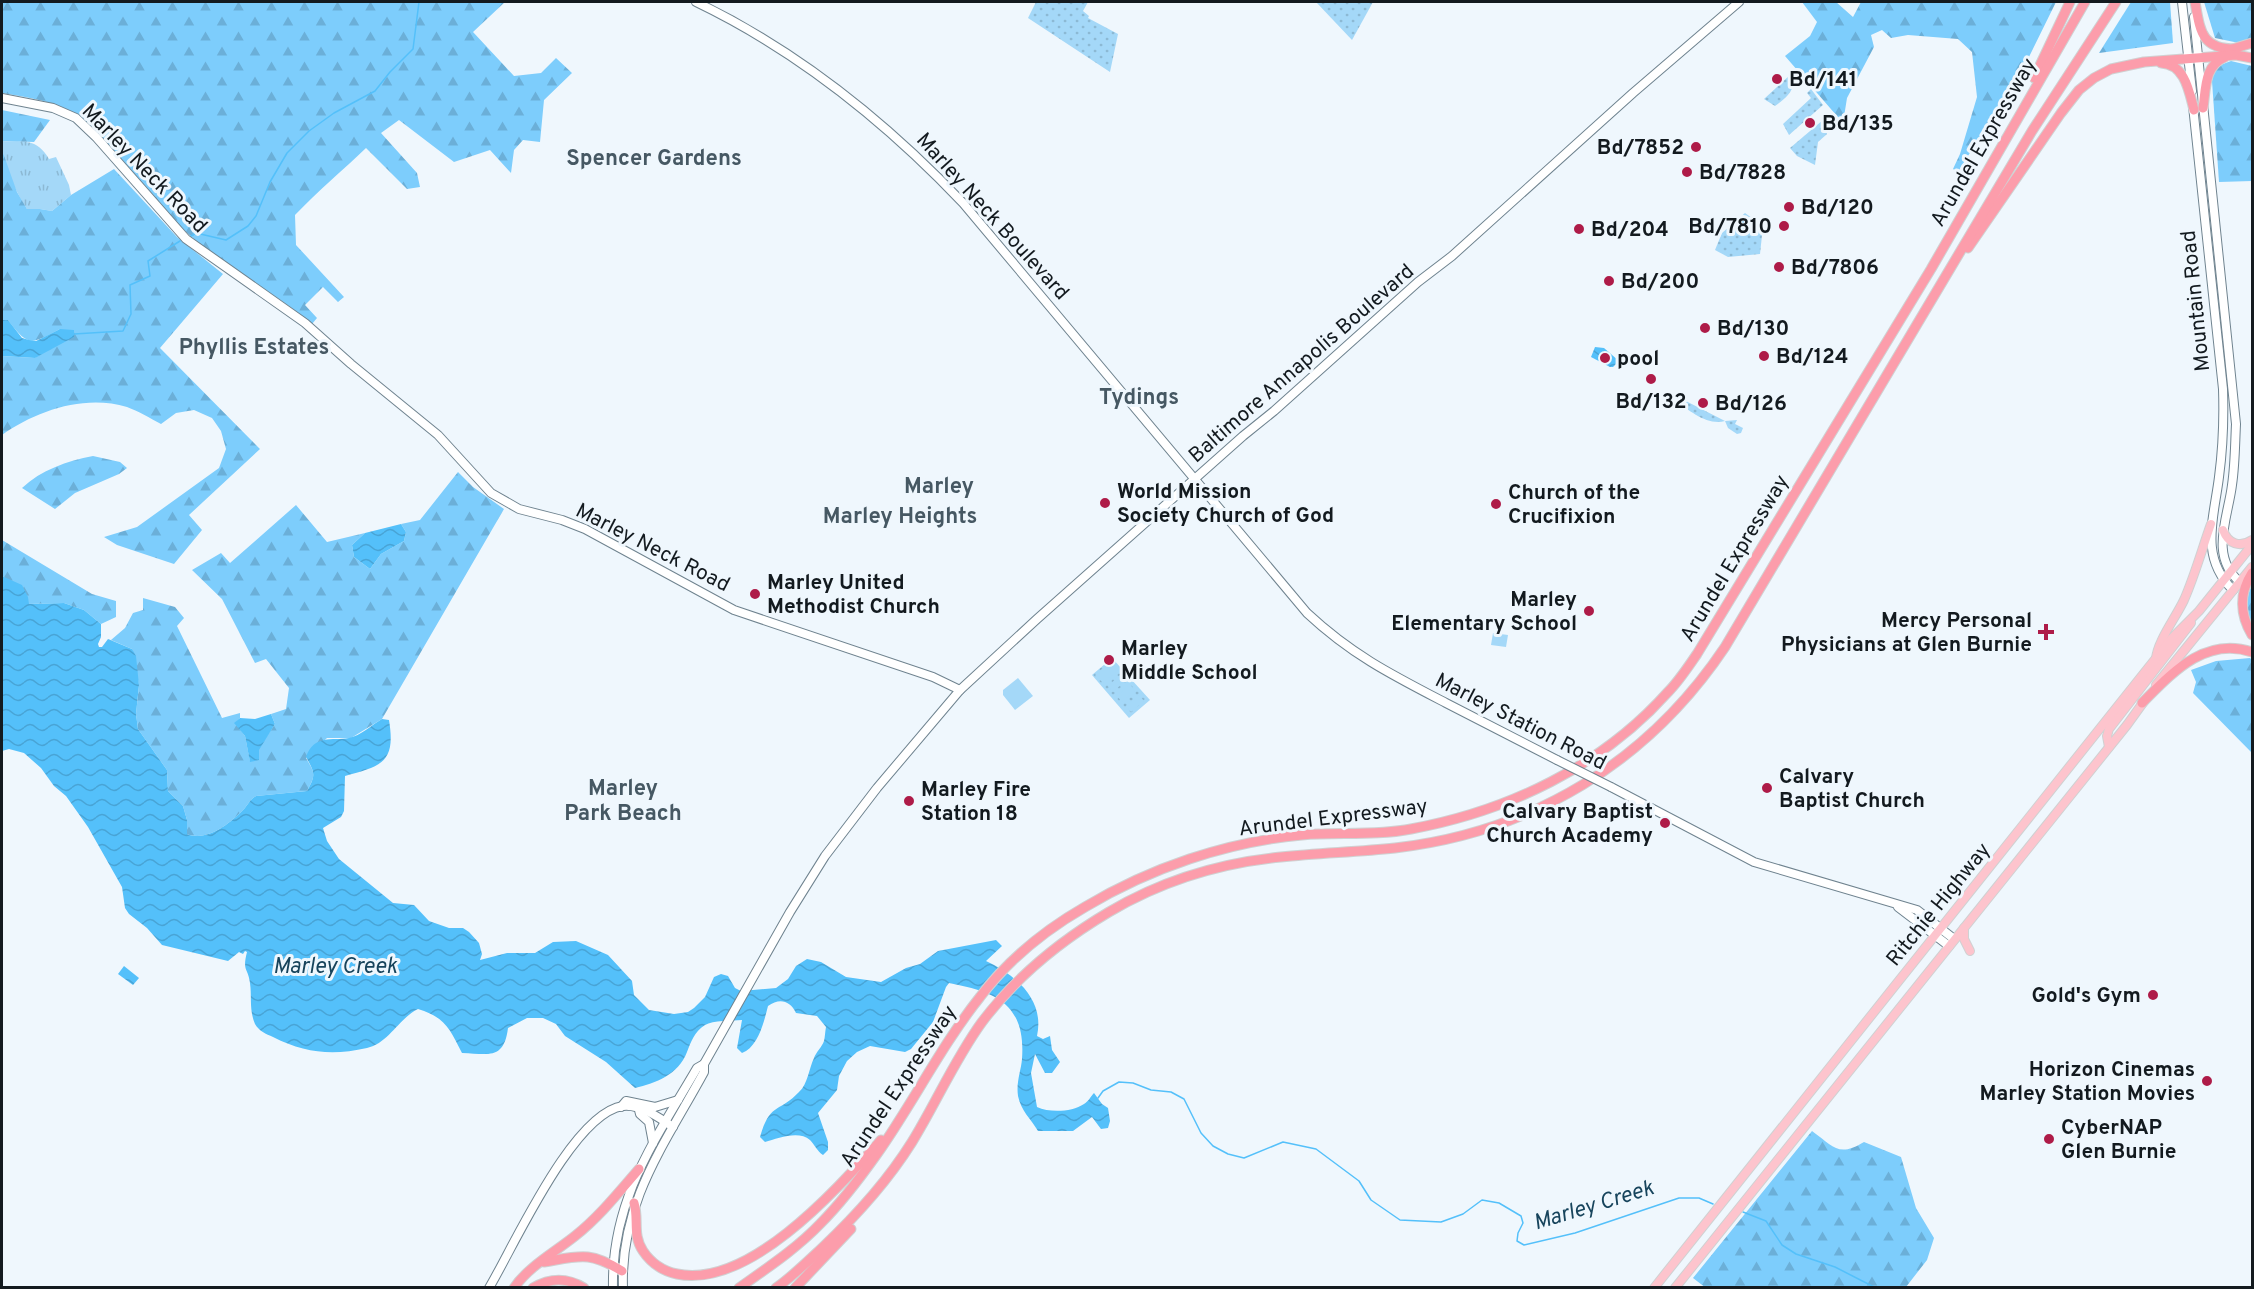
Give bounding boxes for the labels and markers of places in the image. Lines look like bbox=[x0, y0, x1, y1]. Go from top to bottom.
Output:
place label: Bd/141 bbox=[1789, 67, 1857, 94]
marker: Bd/141 bbox=[1770, 72, 1784, 86]
place label: Bd/135 bbox=[1822, 111, 1894, 138]
marker: Bd/135 bbox=[1803, 116, 1817, 130]
place label: Bd/7852 bbox=[1597, 135, 1684, 162]
marker: Bd/7852 bbox=[1689, 140, 1703, 154]
place label: Bd/7828 bbox=[1699, 160, 1786, 187]
marker: Bd/7828 bbox=[1680, 165, 1694, 179]
place label: Bd/120 bbox=[1801, 195, 1874, 222]
marker: Bd/120 bbox=[1782, 200, 1796, 214]
place label: Bd/7810 bbox=[1688, 214, 1772, 241]
place label: Bd/204 bbox=[1591, 217, 1669, 244]
marker: Bd/7810 bbox=[1777, 219, 1791, 233]
marker: Bd/204 bbox=[1572, 222, 1586, 236]
place label: Bd/7806 bbox=[1791, 255, 1879, 282]
marker: Bd/7806 bbox=[1772, 260, 1786, 274]
place label: Bd/200 bbox=[1621, 269, 1699, 296]
marker: Bd/200 bbox=[1602, 274, 1616, 288]
place label: Bd/130 bbox=[1717, 316, 1789, 343]
marker: Bd/130 bbox=[1698, 321, 1712, 335]
place label: Bd/124 bbox=[1776, 344, 1848, 371]
place label: pool bbox=[1617, 346, 1659, 373]
marker: Bd/124 bbox=[1757, 349, 1771, 363]
marker: pool bbox=[1598, 351, 1612, 365]
marker: Bd/132 bbox=[1644, 372, 1658, 386]
place label: Bd/132 bbox=[1615, 389, 1687, 416]
place label: Bd/126 bbox=[1715, 391, 1787, 418]
marker: Bd/126 bbox=[1696, 396, 1710, 410]
place label: World Mission Society Church of God bbox=[1117, 479, 1334, 530]
place label: Church of the Crucifixion bbox=[1508, 480, 1640, 531]
marker: World Mission Society Church of God bbox=[1098, 496, 1112, 510]
marker: Church of the Crucifixion bbox=[1489, 497, 1503, 511]
place label: Marley United Methodist Church bbox=[767, 570, 940, 621]
marker: Marley United Methodist Church bbox=[748, 587, 762, 601]
place label: Marley Elementary School bbox=[1391, 587, 1577, 638]
marker: Marley Elementary School bbox=[1582, 604, 1596, 618]
place label: Mercy Personal Physicians at Glen Burnie bbox=[1781, 608, 2032, 659]
marker: Mercy Personal Physicians at Glen Burnie bbox=[2037, 623, 2055, 641]
place label: Marley Middle School bbox=[1121, 636, 1258, 687]
marker: Marley Middle School bbox=[1102, 653, 1116, 667]
place label: Calvary Baptist Church bbox=[1779, 764, 1925, 815]
place label: Marley Fire Station 18 bbox=[921, 777, 1031, 828]
marker: Calvary Baptist Church bbox=[1760, 781, 1774, 795]
marker: Marley Fire Station 18 bbox=[902, 794, 916, 808]
place label: Calvary Baptist Church Academy bbox=[1486, 799, 1653, 850]
marker: Calvary Baptist Church Academy bbox=[1658, 816, 1672, 830]
place label: Gold's Gym bbox=[2031, 983, 2141, 1010]
marker: Gold's Gym bbox=[2146, 988, 2160, 1002]
place label: Horizon Cinemas Marley Station Movies bbox=[1979, 1057, 2195, 1108]
marker: Horizon Cinemas Marley Station Movies bbox=[2200, 1074, 2214, 1088]
place label: CyberNAP Glen Burnie bbox=[2061, 1115, 2176, 1166]
marker: CyberNAP Glen Burnie bbox=[2042, 1132, 2056, 1146]

